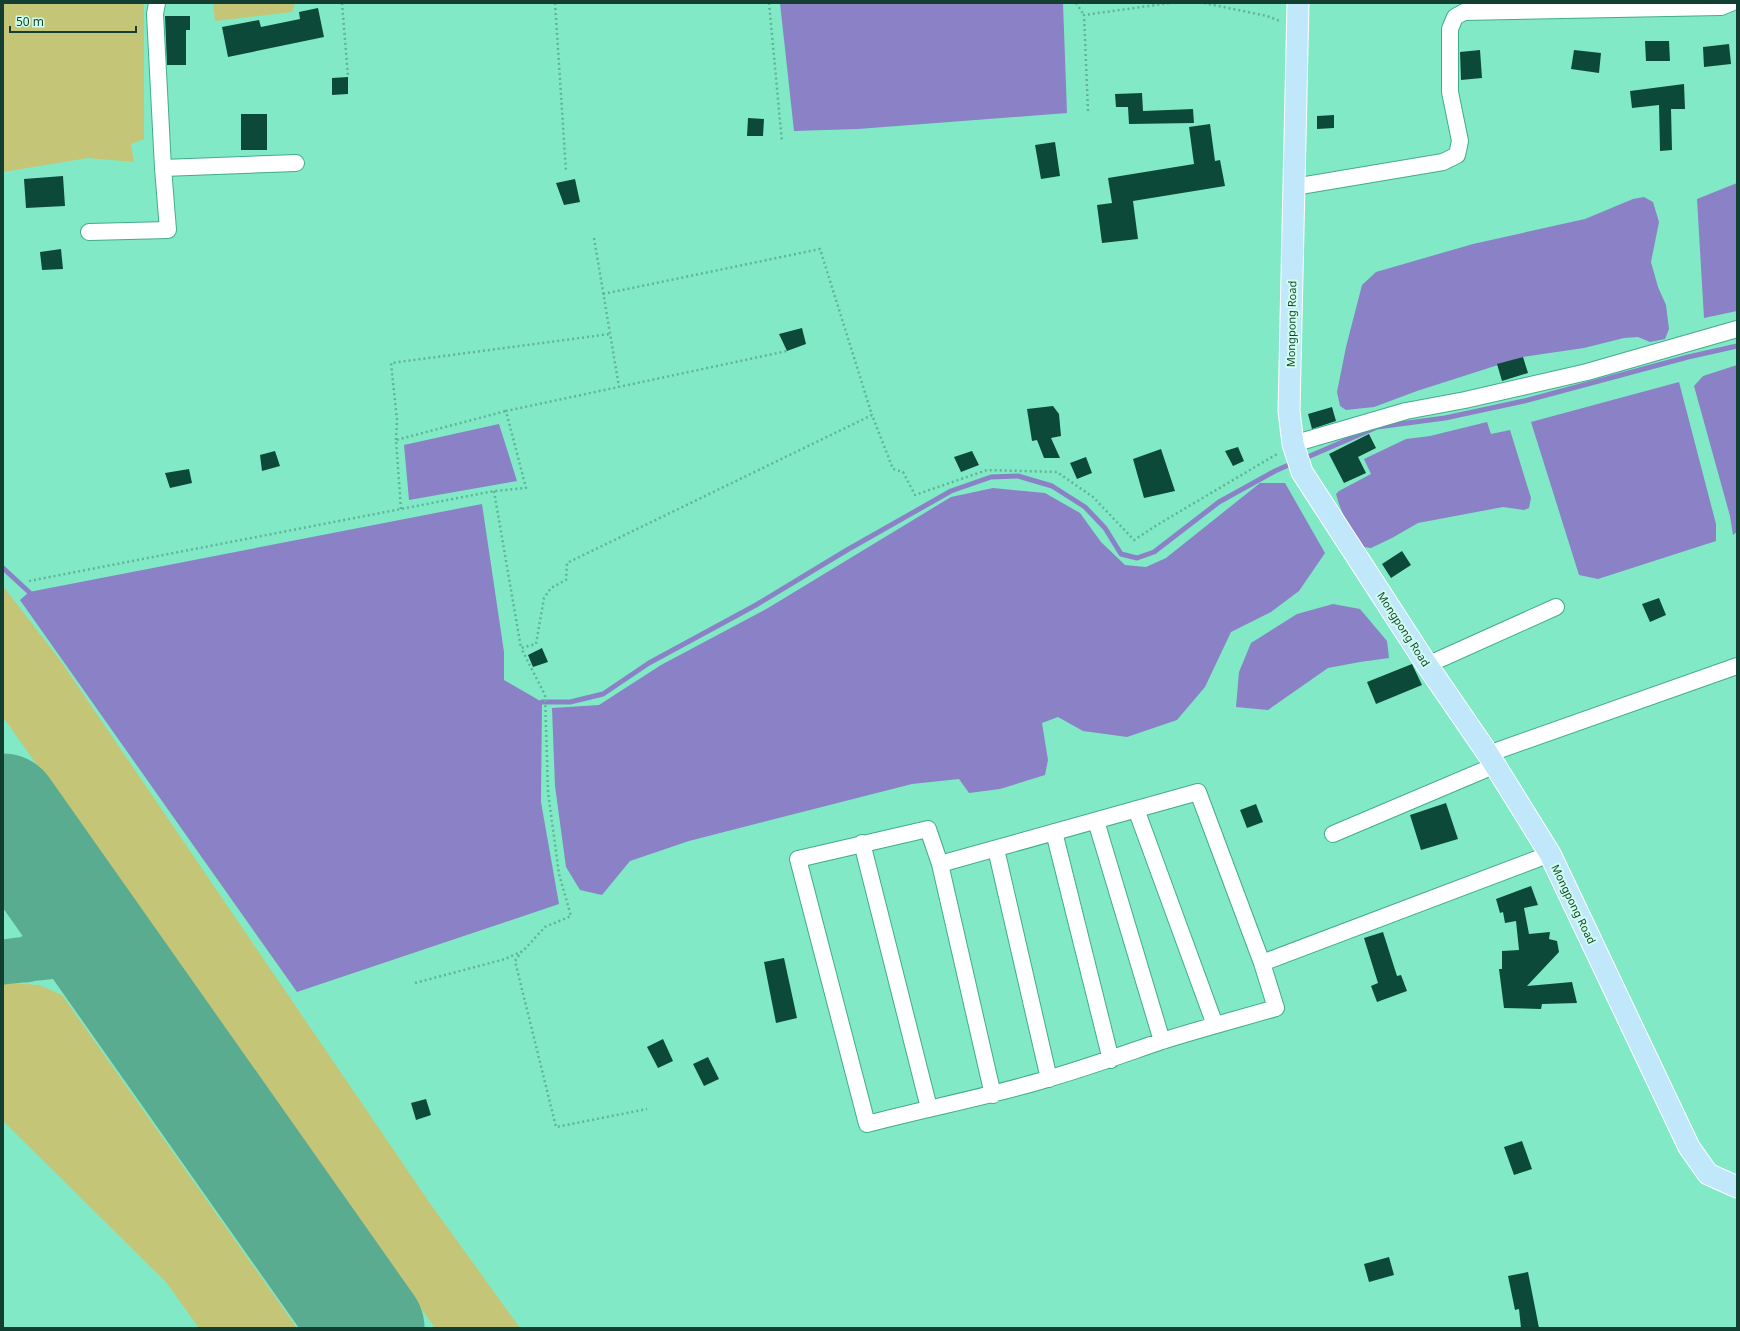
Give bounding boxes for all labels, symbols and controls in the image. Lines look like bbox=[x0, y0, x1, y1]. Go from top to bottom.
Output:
scale bar bbox=[10, 8, 136, 34]
text: 50 m bbox=[16, 13, 44, 30]
street label: Mongpong Road bbox=[1283, 281, 1299, 367]
street label: Mongpong Road bbox=[1374, 589, 1434, 669]
street label: Mongpong Road bbox=[1548, 862, 1600, 946]

